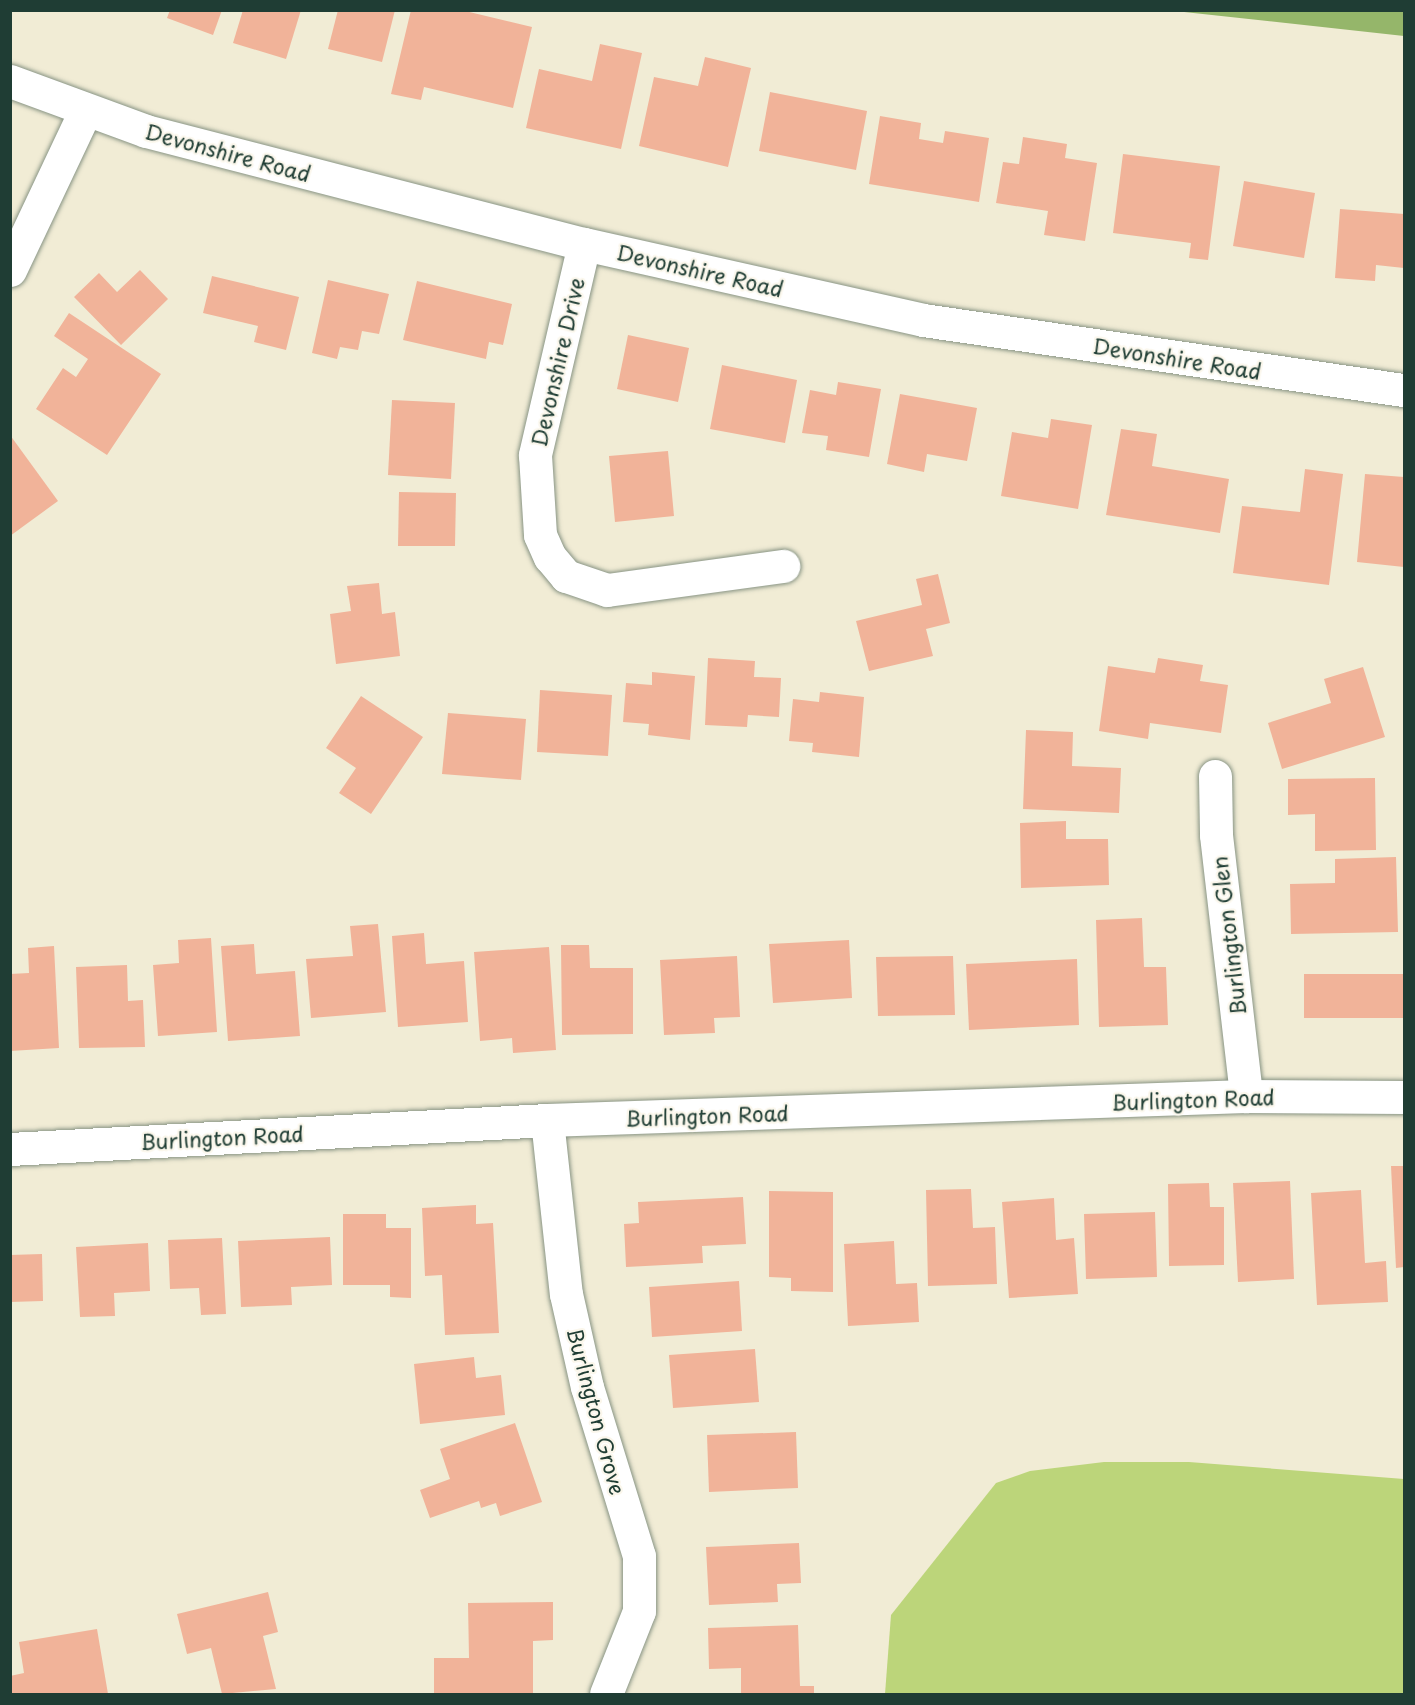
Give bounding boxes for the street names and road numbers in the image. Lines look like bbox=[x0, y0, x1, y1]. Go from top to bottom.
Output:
street label: Devonshire Road bbox=[143, 118, 313, 186]
street label: Devonshire Road bbox=[615, 239, 785, 301]
street label: Devonshire Drive bbox=[525, 275, 589, 449]
street label: Devonshire Road bbox=[1091, 332, 1263, 384]
street label: Burlington Glen bbox=[1206, 855, 1250, 1017]
street label: Burlington Road bbox=[1111, 1084, 1275, 1114]
street label: Burlington Road bbox=[625, 1100, 789, 1130]
street label: Burlington Road bbox=[140, 1120, 304, 1154]
street label: Burlington Grove bbox=[562, 1324, 632, 1498]

